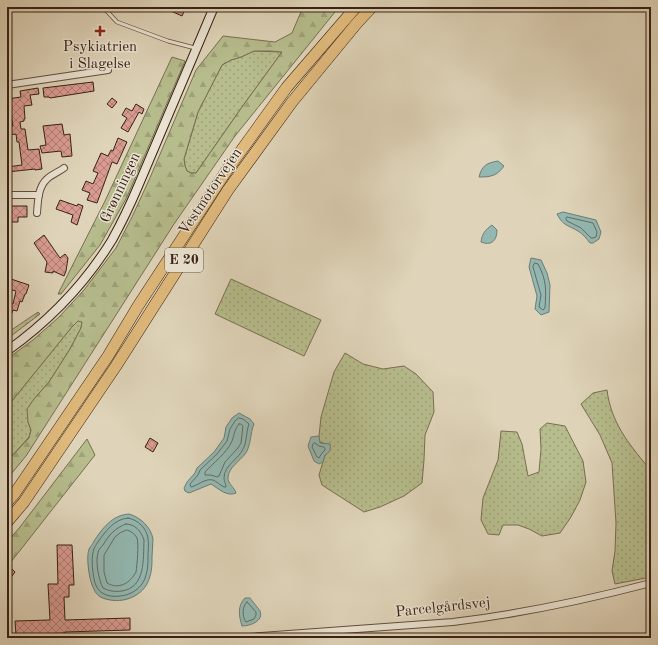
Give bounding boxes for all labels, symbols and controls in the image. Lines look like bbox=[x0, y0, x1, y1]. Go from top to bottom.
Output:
marker: Psykiatrien i Slagelse bbox=[94, 25, 106, 37]
place label: Psykiatrien i Slagelse bbox=[63, 40, 137, 72]
street label: Vestmotorvejen bbox=[177, 146, 245, 238]
street label: Grønningen bbox=[98, 150, 144, 226]
road number: E 20 bbox=[165, 248, 203, 272]
street label: Parcelgårdsvej bbox=[395, 596, 491, 620]

